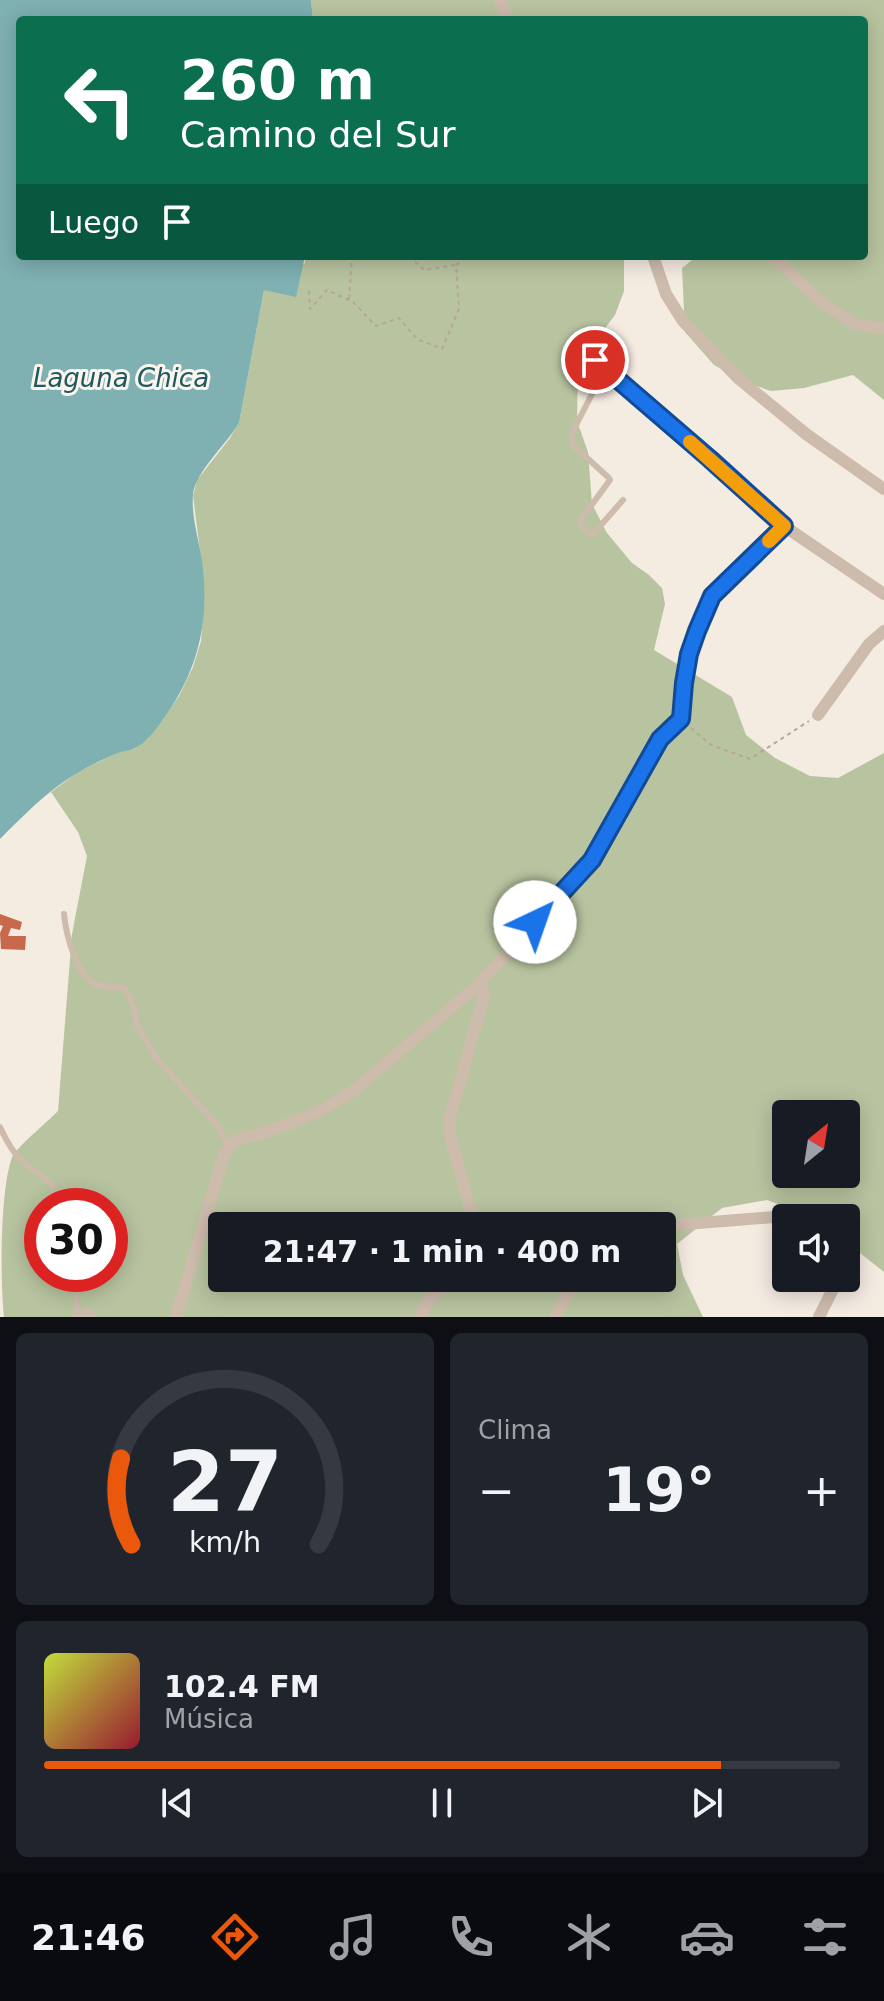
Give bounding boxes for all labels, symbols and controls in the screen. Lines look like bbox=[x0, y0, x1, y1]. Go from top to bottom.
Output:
text: 260 m bbox=[180, 47, 375, 112]
icon: left bbox=[48, 48, 152, 152]
text: Camino del Sur bbox=[180, 114, 455, 155]
icon: arrive bbox=[155, 200, 199, 244]
text: Luego bbox=[48, 205, 139, 240]
pin bbox=[561, 326, 629, 394]
icon: arrive bbox=[573, 338, 617, 382]
water label: Laguna Chica bbox=[33, 363, 209, 393]
position arrow bbox=[493, 880, 577, 964]
north arrow bbox=[772, 1100, 860, 1188]
map controls bbox=[772, 1100, 860, 1292]
speed limit sign: 30 bbox=[24, 1188, 128, 1292]
button: sound bbox=[772, 1204, 860, 1292]
text: 21:47 · 1 min · 400 m bbox=[263, 1234, 621, 1269]
text: Clima bbox=[478, 1415, 552, 1445]
text: 27 bbox=[167, 1434, 283, 1531]
text: 19° bbox=[602, 1455, 716, 1525]
text: − bbox=[478, 1465, 515, 1516]
text: + bbox=[803, 1465, 840, 1516]
text: km/h bbox=[189, 1525, 261, 1559]
text: 102.4 FM bbox=[164, 1669, 320, 1704]
text: Música bbox=[164, 1704, 254, 1734]
icon: previous bbox=[155, 1781, 199, 1825]
icon: pause bbox=[420, 1781, 464, 1825]
icon: next bbox=[685, 1781, 729, 1825]
icon: directions bbox=[207, 1909, 263, 1965]
icon: music bbox=[325, 1909, 381, 1965]
icon: phone bbox=[443, 1909, 499, 1965]
icon: climate bbox=[561, 1909, 617, 1965]
icon: car bbox=[679, 1909, 735, 1965]
icon: filters bbox=[797, 1909, 853, 1965]
text: 21:46 bbox=[31, 1917, 146, 1958]

